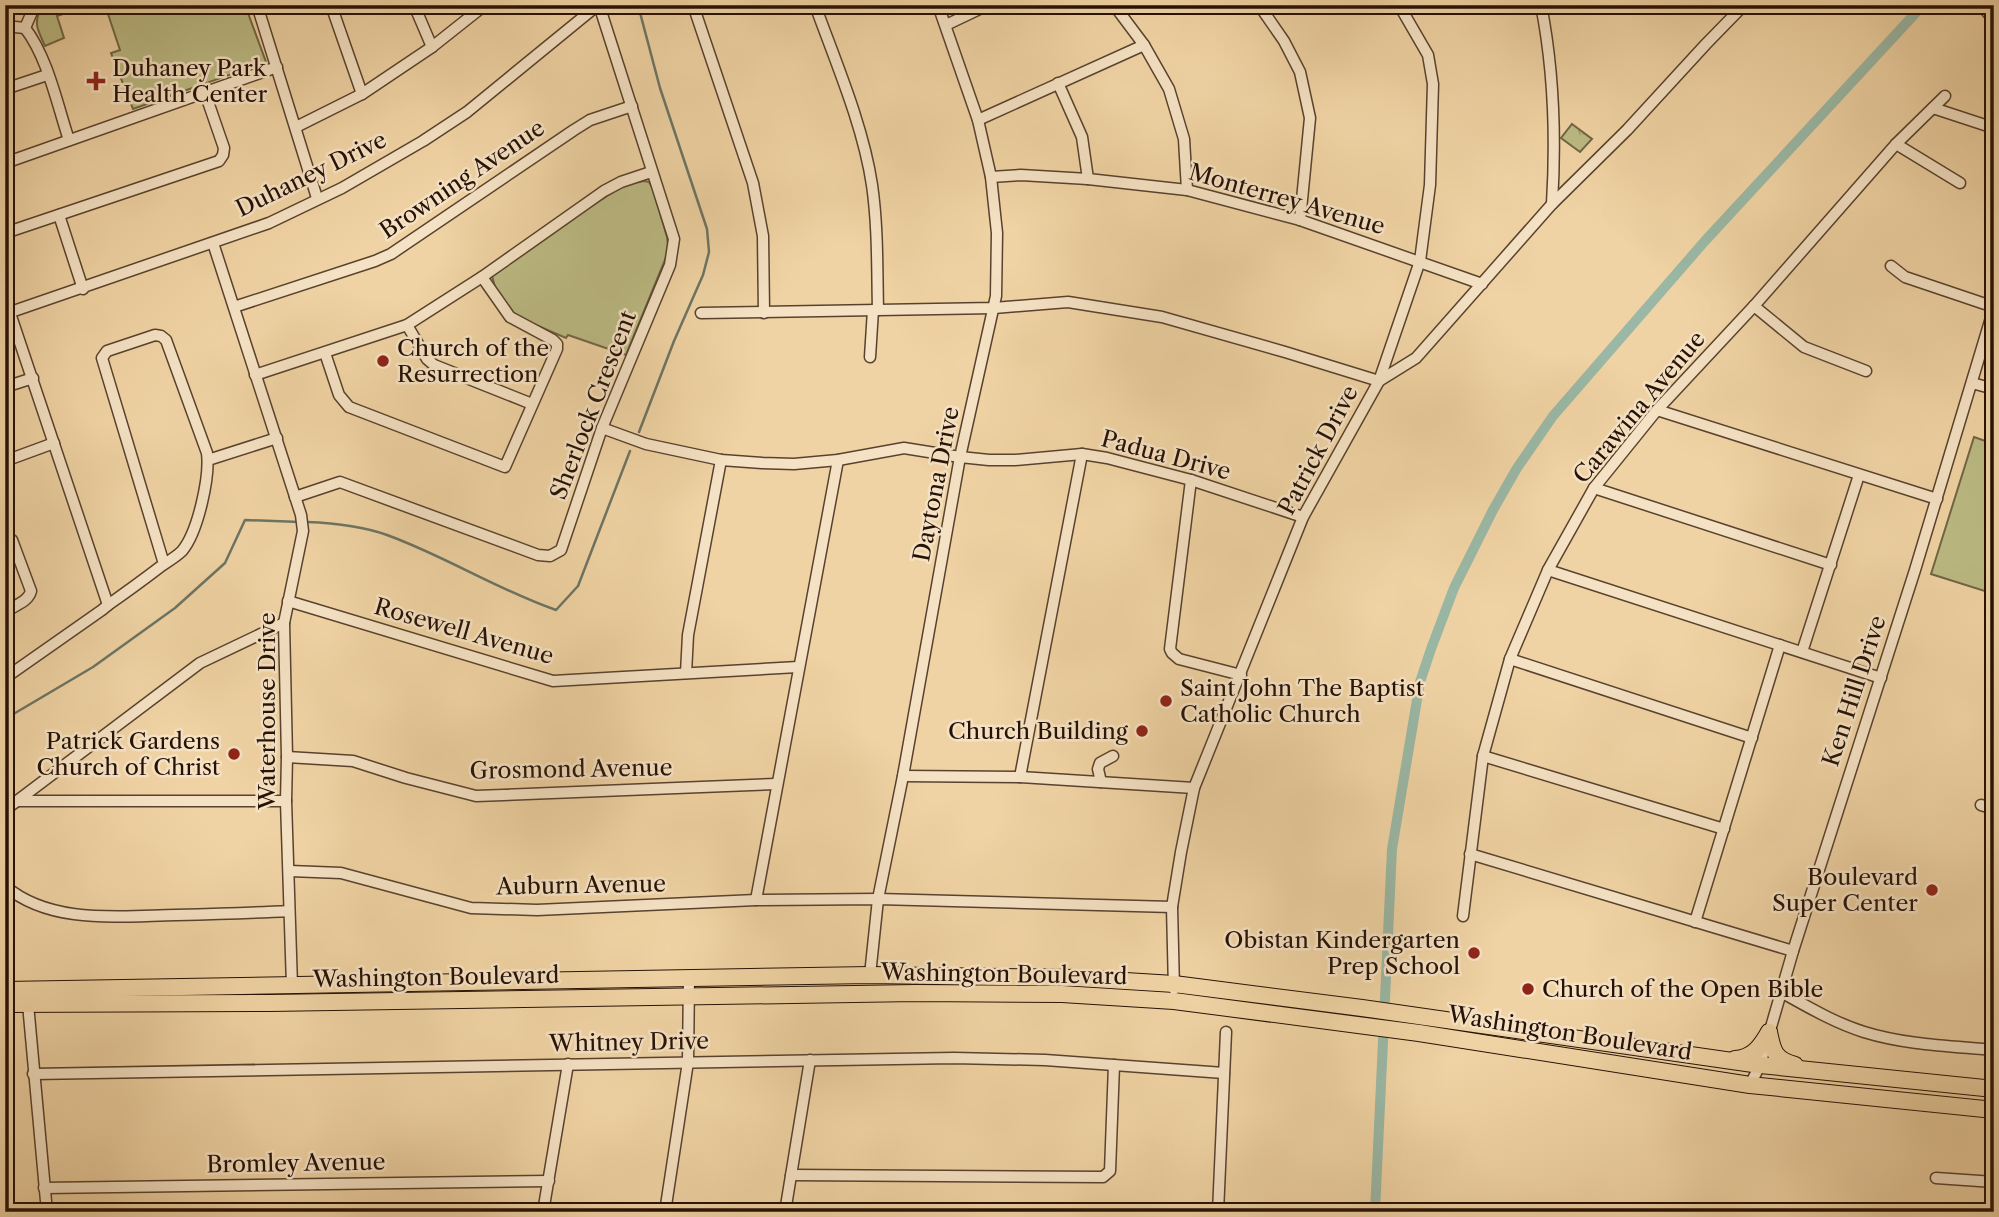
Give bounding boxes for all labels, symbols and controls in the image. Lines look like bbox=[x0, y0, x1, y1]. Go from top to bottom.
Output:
place label: Duhaney Park Health Center bbox=[112, 54, 268, 108]
marker: Duhaney Park Health Center bbox=[86, 71, 106, 91]
street label: Browning Avenue bbox=[374, 114, 550, 244]
street label: Duhaney Drive bbox=[231, 125, 391, 223]
street label: Monterrey Avenue bbox=[1186, 158, 1388, 240]
street label: Sherlock Crescent bbox=[544, 307, 642, 503]
street label: Carawina Avenue bbox=[1567, 325, 1711, 489]
place label: Church of the Resurrection bbox=[397, 334, 549, 388]
marker: Church of the Resurrection bbox=[375, 353, 391, 369]
street label: Patrick Drive bbox=[1272, 380, 1364, 520]
street label: Daytona Drive bbox=[907, 404, 965, 564]
street label: Padua Drive bbox=[1098, 424, 1234, 486]
street label: Rosewell Avenue bbox=[371, 592, 557, 670]
street label: Waterhouse Drive bbox=[253, 612, 281, 811]
street label: Ken Hill Drive bbox=[1816, 612, 1892, 770]
place label: Saint John The Baptist Catholic Church bbox=[1180, 674, 1424, 728]
marker: Saint John The Baptist Catholic Church bbox=[1158, 693, 1174, 709]
place label: Church Building bbox=[948, 717, 1129, 745]
marker: Church Building bbox=[1134, 723, 1150, 739]
place label: Patrick Gardens Church of Christ bbox=[37, 727, 220, 781]
marker: Patrick Gardens Church of Christ bbox=[226, 746, 242, 762]
street label: Grosmond Avenue bbox=[469, 753, 673, 785]
place label: Boulevard Super Center bbox=[1772, 863, 1918, 917]
street label: Auburn Avenue bbox=[495, 870, 666, 900]
marker: Boulevard Super Center bbox=[1924, 882, 1940, 898]
place label: Obistan Kindergarten Prep School bbox=[1224, 926, 1460, 980]
marker: Obistan Kindergarten Prep School bbox=[1466, 945, 1482, 961]
street label: Washington Boulevard bbox=[879, 958, 1128, 990]
street label: Washington Boulevard bbox=[311, 961, 560, 993]
place label: Church of the Open Bible bbox=[1542, 975, 1823, 1003]
marker: Church of the Open Bible bbox=[1520, 981, 1536, 997]
street label: Washington Boulevard bbox=[1445, 1000, 1694, 1066]
street label: Whitney Drive bbox=[548, 1027, 709, 1057]
street label: Bromley Avenue bbox=[206, 1147, 386, 1179]

